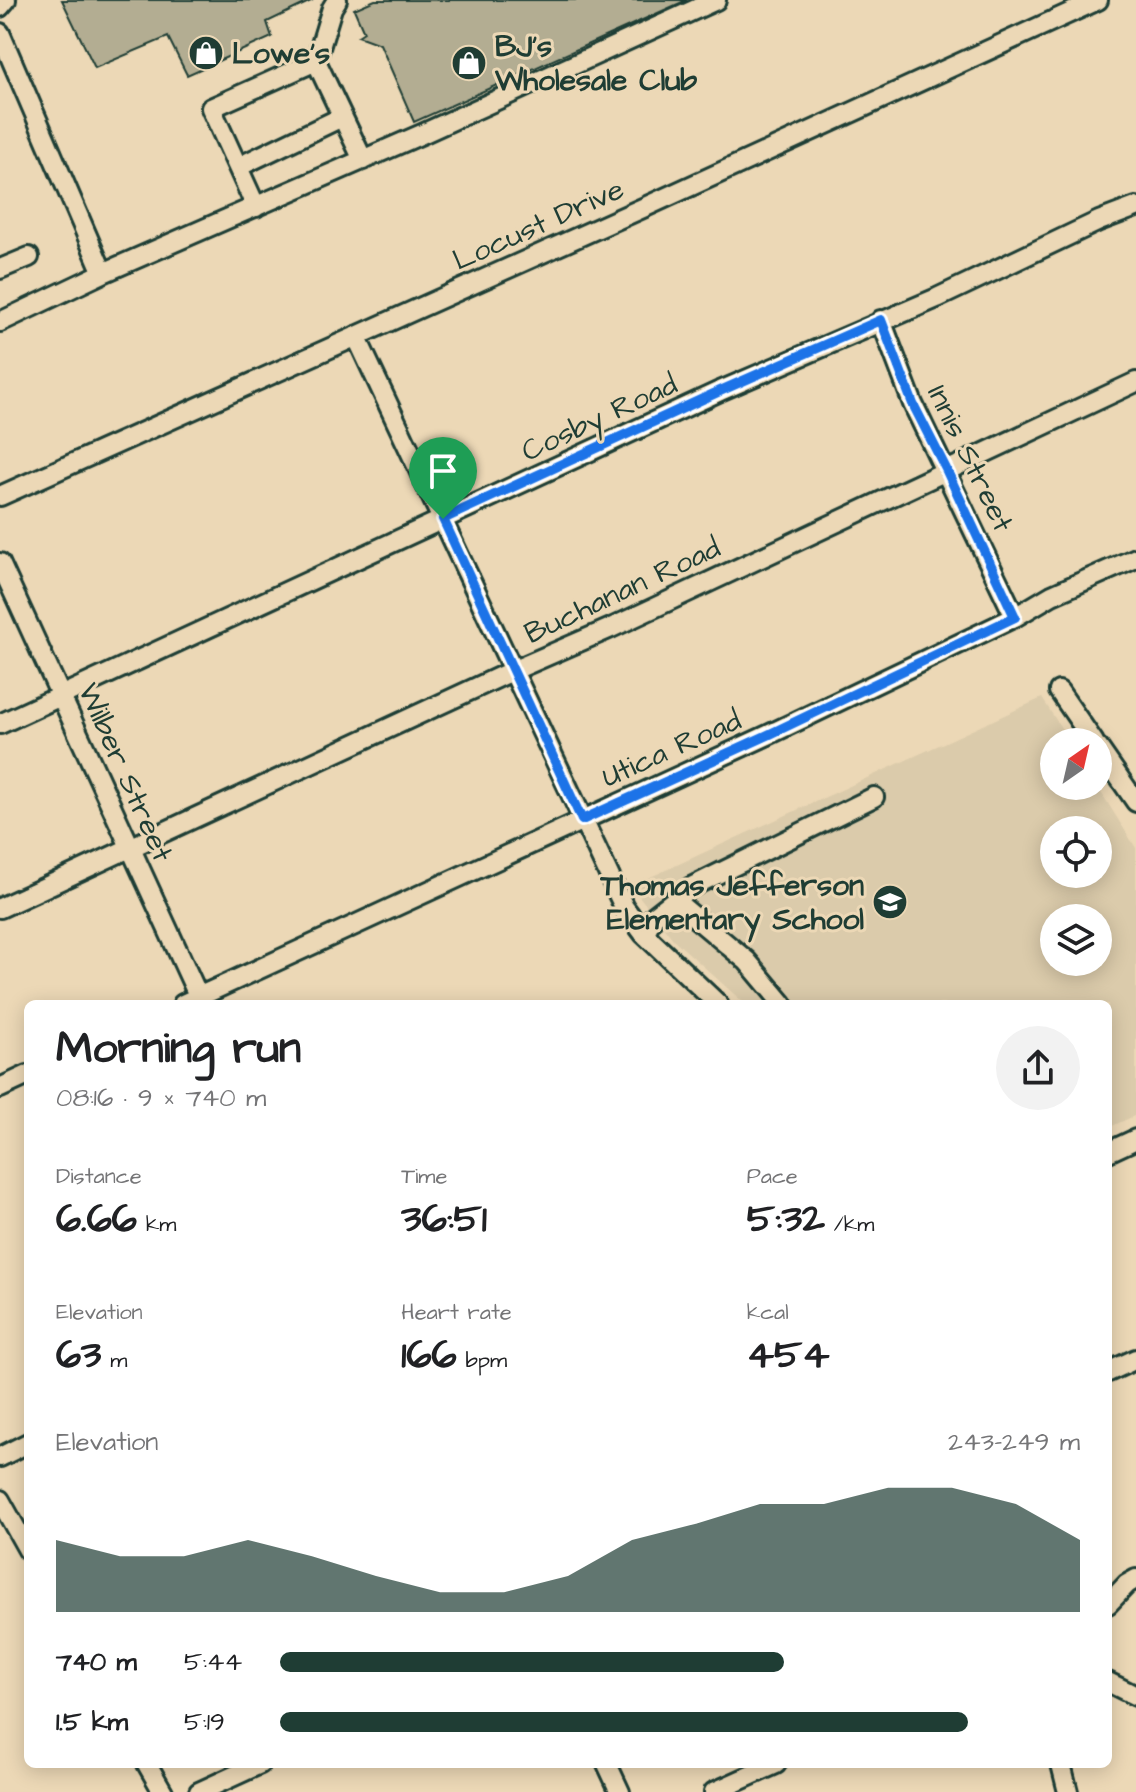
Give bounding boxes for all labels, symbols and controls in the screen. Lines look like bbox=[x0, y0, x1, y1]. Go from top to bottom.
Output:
place label: BJ's Wholesale Club bbox=[494, 26, 697, 102]
place label: Lowe's bbox=[232, 33, 330, 75]
shop icon: Lowe's bbox=[187, 34, 225, 72]
shop icon: BJ's Wholesale Club bbox=[450, 44, 488, 82]
street label: Locust Drive bbox=[446, 168, 631, 281]
street label: Cosby Road bbox=[515, 363, 685, 473]
street label: Innis Street bbox=[916, 378, 1024, 539]
pin bbox=[409, 437, 477, 519]
icon: arrive bbox=[421, 449, 465, 493]
street label: Buchanan Road bbox=[518, 527, 727, 655]
street label: Wilber Street bbox=[67, 676, 183, 868]
street label: Utica Road bbox=[595, 699, 748, 798]
north arrow bbox=[1040, 728, 1112, 800]
map controls bbox=[1040, 728, 1112, 976]
button: locate bbox=[1040, 816, 1112, 888]
place label: Thomas Jefferson Elementary School bbox=[599, 865, 864, 943]
school or university icon: Thomas Jefferson Elementary School bbox=[871, 883, 909, 921]
button: layers bbox=[1040, 904, 1112, 976]
text: Morning run bbox=[56, 1019, 301, 1080]
button: share bbox=[996, 1026, 1080, 1110]
text: 08:16 · 9 × 740 m bbox=[56, 1080, 266, 1116]
text: Distance bbox=[56, 1161, 142, 1192]
text: Time bbox=[401, 1161, 447, 1192]
text: Pace bbox=[747, 1161, 798, 1192]
text: 6.66 bbox=[56, 1192, 137, 1247]
text: 36:51 bbox=[401, 1192, 487, 1247]
text: 5:32 bbox=[747, 1192, 825, 1247]
text: km bbox=[137, 1209, 176, 1240]
text: /km bbox=[825, 1209, 874, 1240]
text: Elevation bbox=[56, 1297, 143, 1328]
text: Heart rate bbox=[401, 1297, 512, 1328]
text: kcal bbox=[747, 1297, 789, 1328]
text: 63 bbox=[56, 1328, 101, 1383]
text: 166 bbox=[401, 1328, 457, 1383]
text: 454 bbox=[747, 1328, 829, 1383]
text: m bbox=[101, 1345, 127, 1376]
text: bpm bbox=[457, 1345, 507, 1376]
text: Elevation bbox=[56, 1424, 158, 1460]
text: 243–249 m bbox=[948, 1424, 1080, 1460]
text: 740 m bbox=[56, 1644, 137, 1680]
text: 5:44 bbox=[184, 1644, 242, 1680]
text: 1.5 km bbox=[56, 1704, 128, 1740]
text: 5:19 bbox=[184, 1704, 225, 1740]

